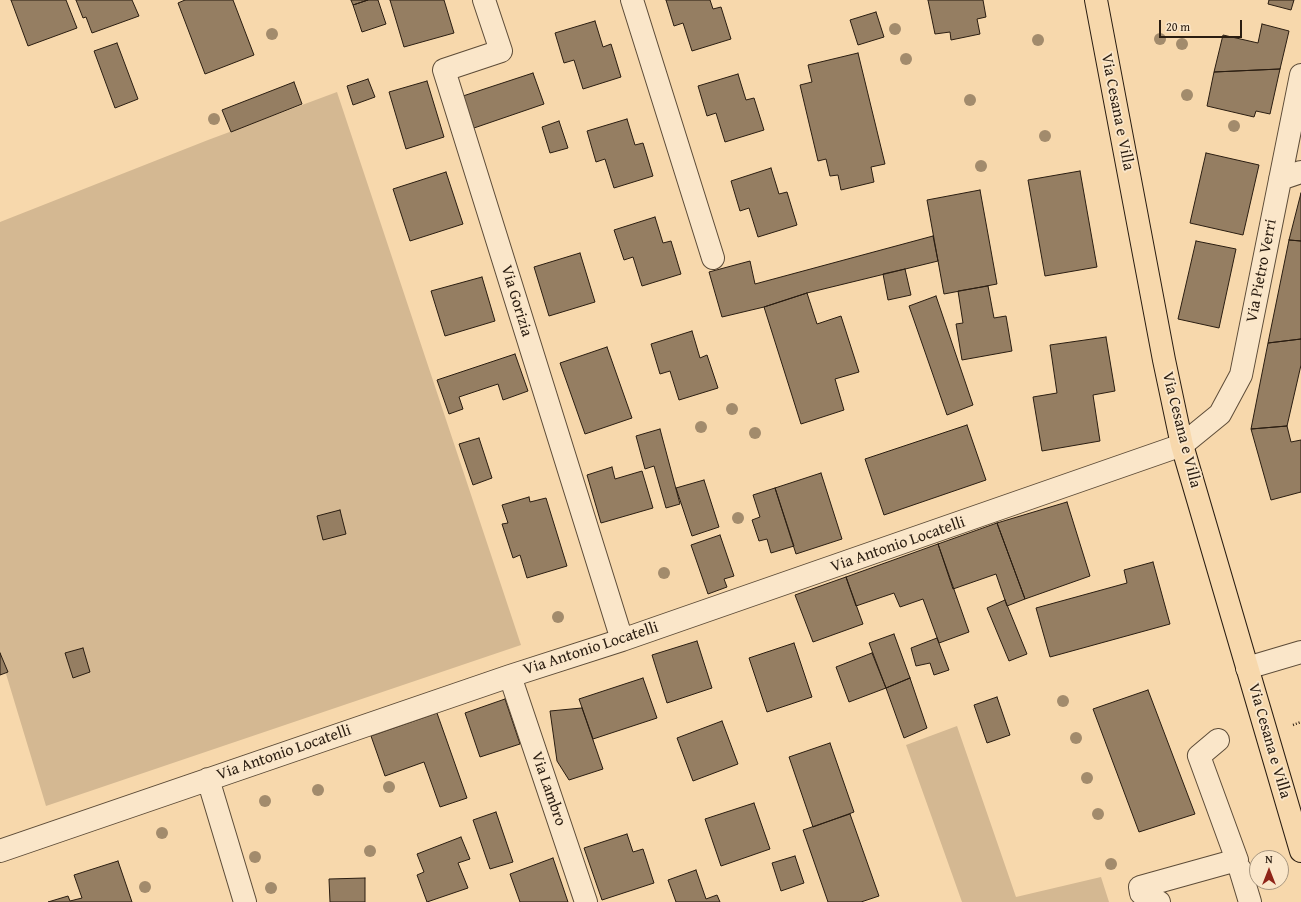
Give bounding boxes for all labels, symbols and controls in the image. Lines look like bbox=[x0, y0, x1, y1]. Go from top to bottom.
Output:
scale bar bbox=[1161, 12, 1244, 38]
text: 20 m bbox=[1166, 18, 1190, 35]
street label: Via Cesana e Villa bbox=[1096, 52, 1138, 172]
street label: Via Pietro Verri bbox=[1243, 218, 1281, 324]
street label: Via Gorizia bbox=[496, 263, 536, 339]
street label: Via Cesana e Villa bbox=[1157, 370, 1205, 490]
street label: Via Antonio Locatelli bbox=[828, 513, 968, 577]
street label: Via Antonio Locatelli bbox=[521, 618, 661, 680]
street label: Via Cesana e Villa bbox=[1243, 681, 1295, 801]
street label: Via Antonio Locatelli bbox=[214, 721, 354, 785]
street label: Via Lambro bbox=[526, 749, 570, 829]
north arrow bbox=[1249, 850, 1289, 890]
text: N bbox=[1265, 851, 1273, 867]

